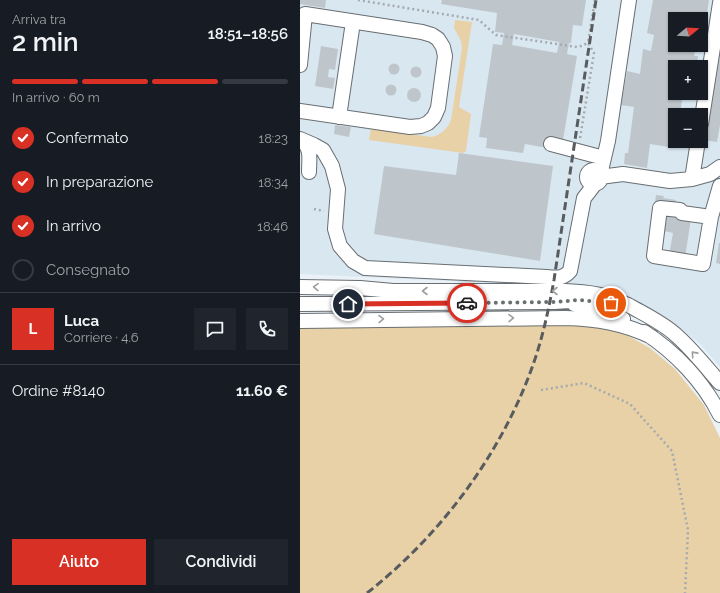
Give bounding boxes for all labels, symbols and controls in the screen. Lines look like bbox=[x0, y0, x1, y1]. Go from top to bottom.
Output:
text: Arriva tra bbox=[12, 12, 66, 27]
north arrow bbox=[668, 12, 708, 52]
map controls bbox=[668, 12, 708, 148]
text: 18:51–18:56 bbox=[208, 25, 288, 43]
text: 2 min bbox=[12, 27, 79, 57]
button: + bbox=[668, 60, 708, 100]
text: In arrivo · 60 m bbox=[12, 90, 100, 105]
button: − bbox=[668, 108, 708, 148]
icon: check bbox=[12, 127, 34, 149]
text: Confermato bbox=[46, 129, 128, 147]
text: 18:23 bbox=[259, 131, 288, 146]
icon: check bbox=[12, 171, 34, 193]
text: In preparazione bbox=[46, 173, 153, 191]
text: 18:34 bbox=[258, 175, 288, 190]
icon: check bbox=[12, 215, 34, 237]
text: In arrivo bbox=[46, 217, 101, 235]
text: 18:46 bbox=[257, 219, 288, 234]
text: Consegnato bbox=[46, 261, 130, 279]
one-way arrow bbox=[313, 283, 319, 291]
courier bbox=[447, 283, 487, 323]
pin bbox=[594, 286, 628, 320]
pin bbox=[331, 287, 365, 321]
one-way arrow bbox=[422, 287, 428, 295]
one-way arrow bbox=[552, 287, 558, 295]
icon: car bbox=[456, 292, 478, 314]
icon: bag bbox=[600, 292, 622, 314]
icon: home bbox=[337, 293, 359, 315]
button: chat bbox=[194, 308, 236, 350]
button: phone bbox=[246, 308, 288, 350]
text: Luca bbox=[64, 312, 99, 330]
one-way arrow bbox=[508, 314, 514, 322]
one-way arrow bbox=[378, 315, 384, 323]
text: L bbox=[29, 320, 37, 338]
text: Corriere · 4.6 bbox=[64, 330, 139, 345]
one-way arrow bbox=[692, 351, 699, 359]
text: Ordine #8140 bbox=[12, 382, 105, 400]
text: 11.60 € bbox=[236, 382, 288, 400]
button: Aiuto bbox=[12, 539, 146, 585]
button: Condividi bbox=[154, 539, 288, 585]

